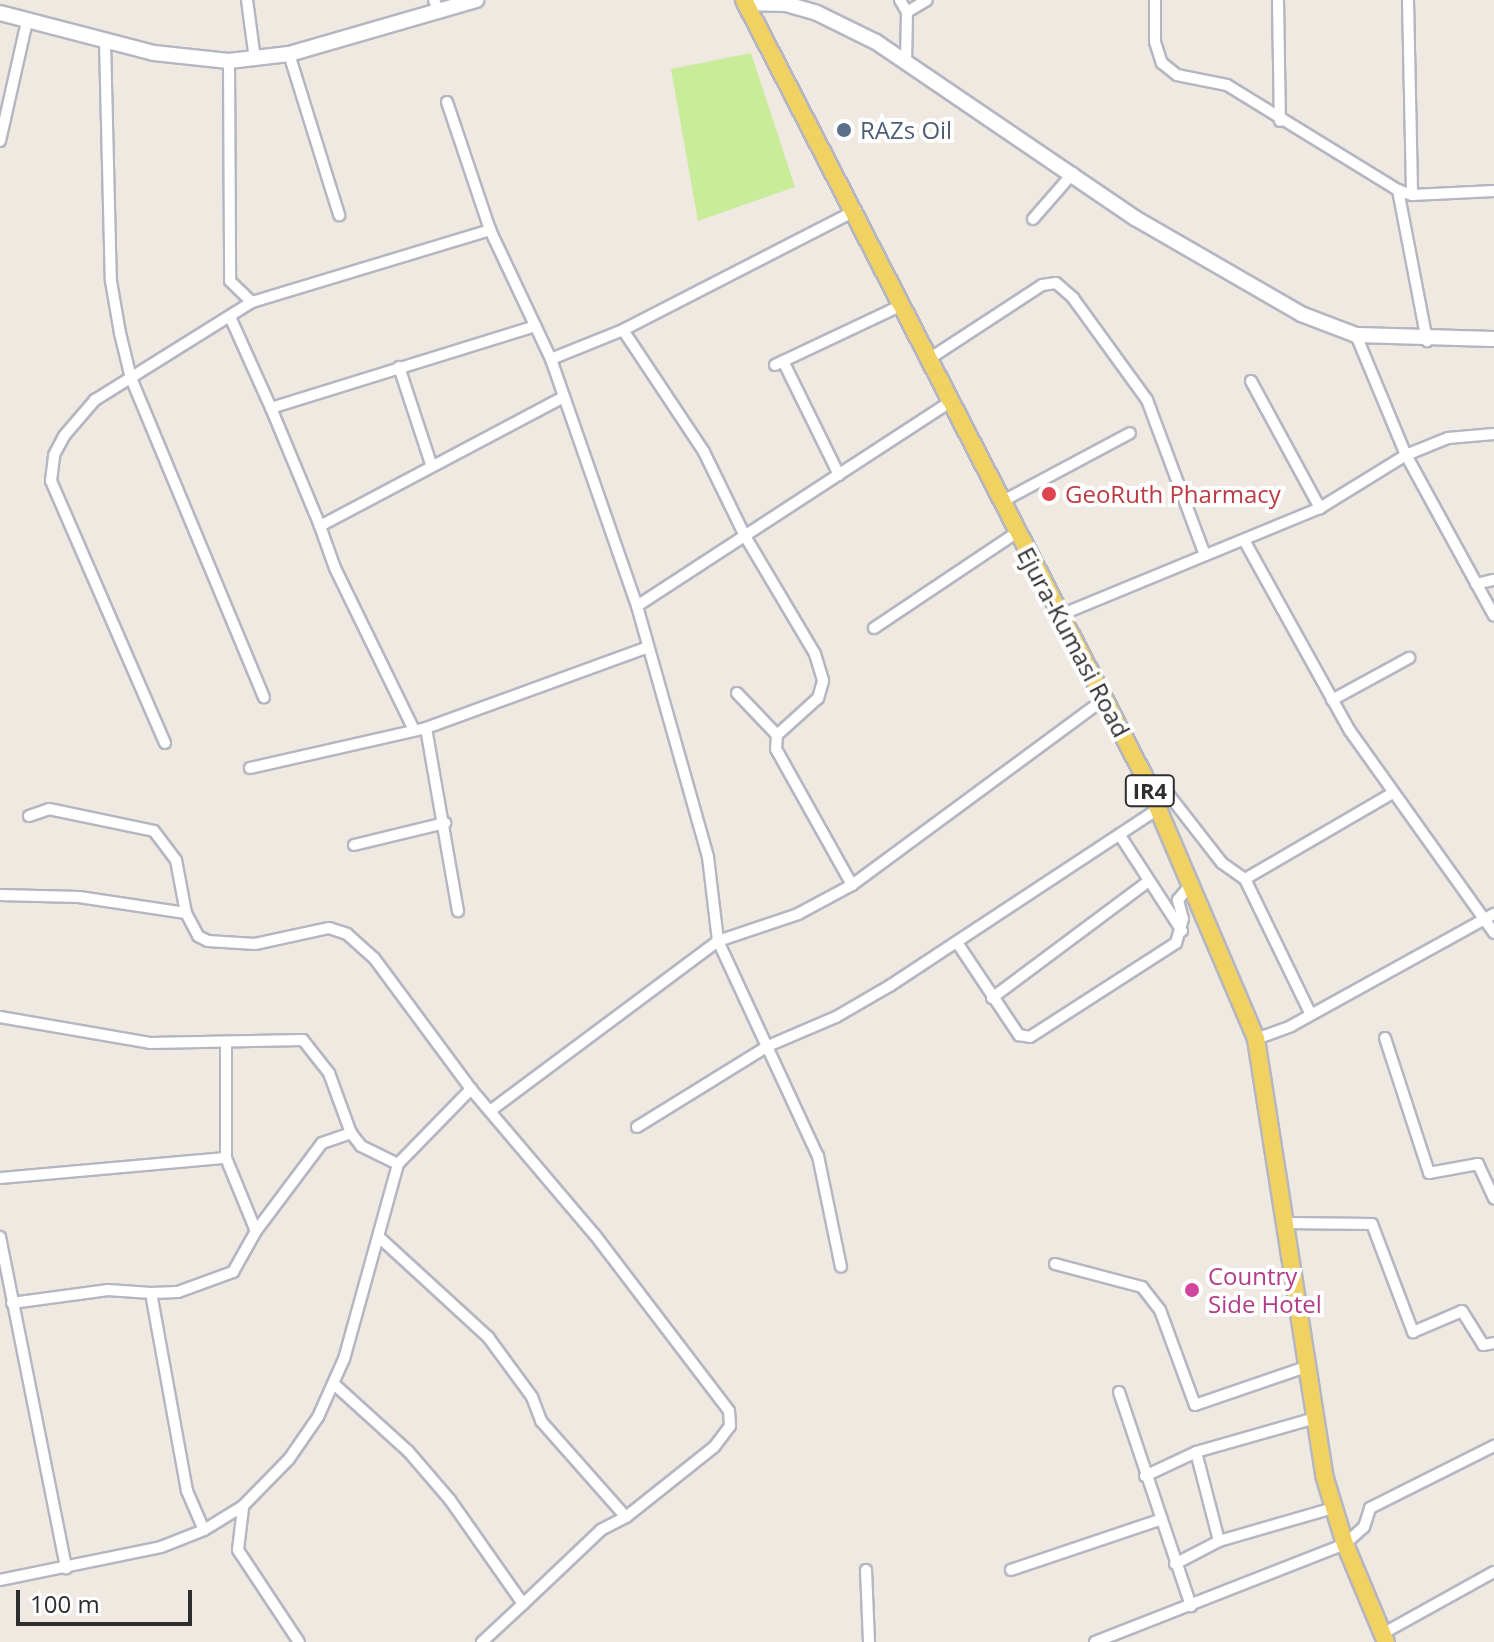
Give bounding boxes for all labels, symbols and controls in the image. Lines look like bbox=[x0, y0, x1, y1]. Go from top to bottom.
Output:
place label: RAZs Oil bbox=[860, 116, 952, 144]
marker: RAZs Oil bbox=[835, 121, 853, 139]
place label: GeoRuth Pharmacy bbox=[1065, 480, 1281, 508]
marker: GeoRuth Pharmacy bbox=[1040, 485, 1058, 503]
street label: Ejura-Kumasi Road bbox=[1012, 542, 1136, 742]
road number: IR4 bbox=[1124, 773, 1176, 809]
place label: Country Side Hotel bbox=[1208, 1262, 1322, 1318]
marker: Country Side Hotel bbox=[1183, 1281, 1201, 1299]
scale bar bbox=[20, 1574, 196, 1624]
text: 100 m bbox=[30, 1587, 100, 1620]

